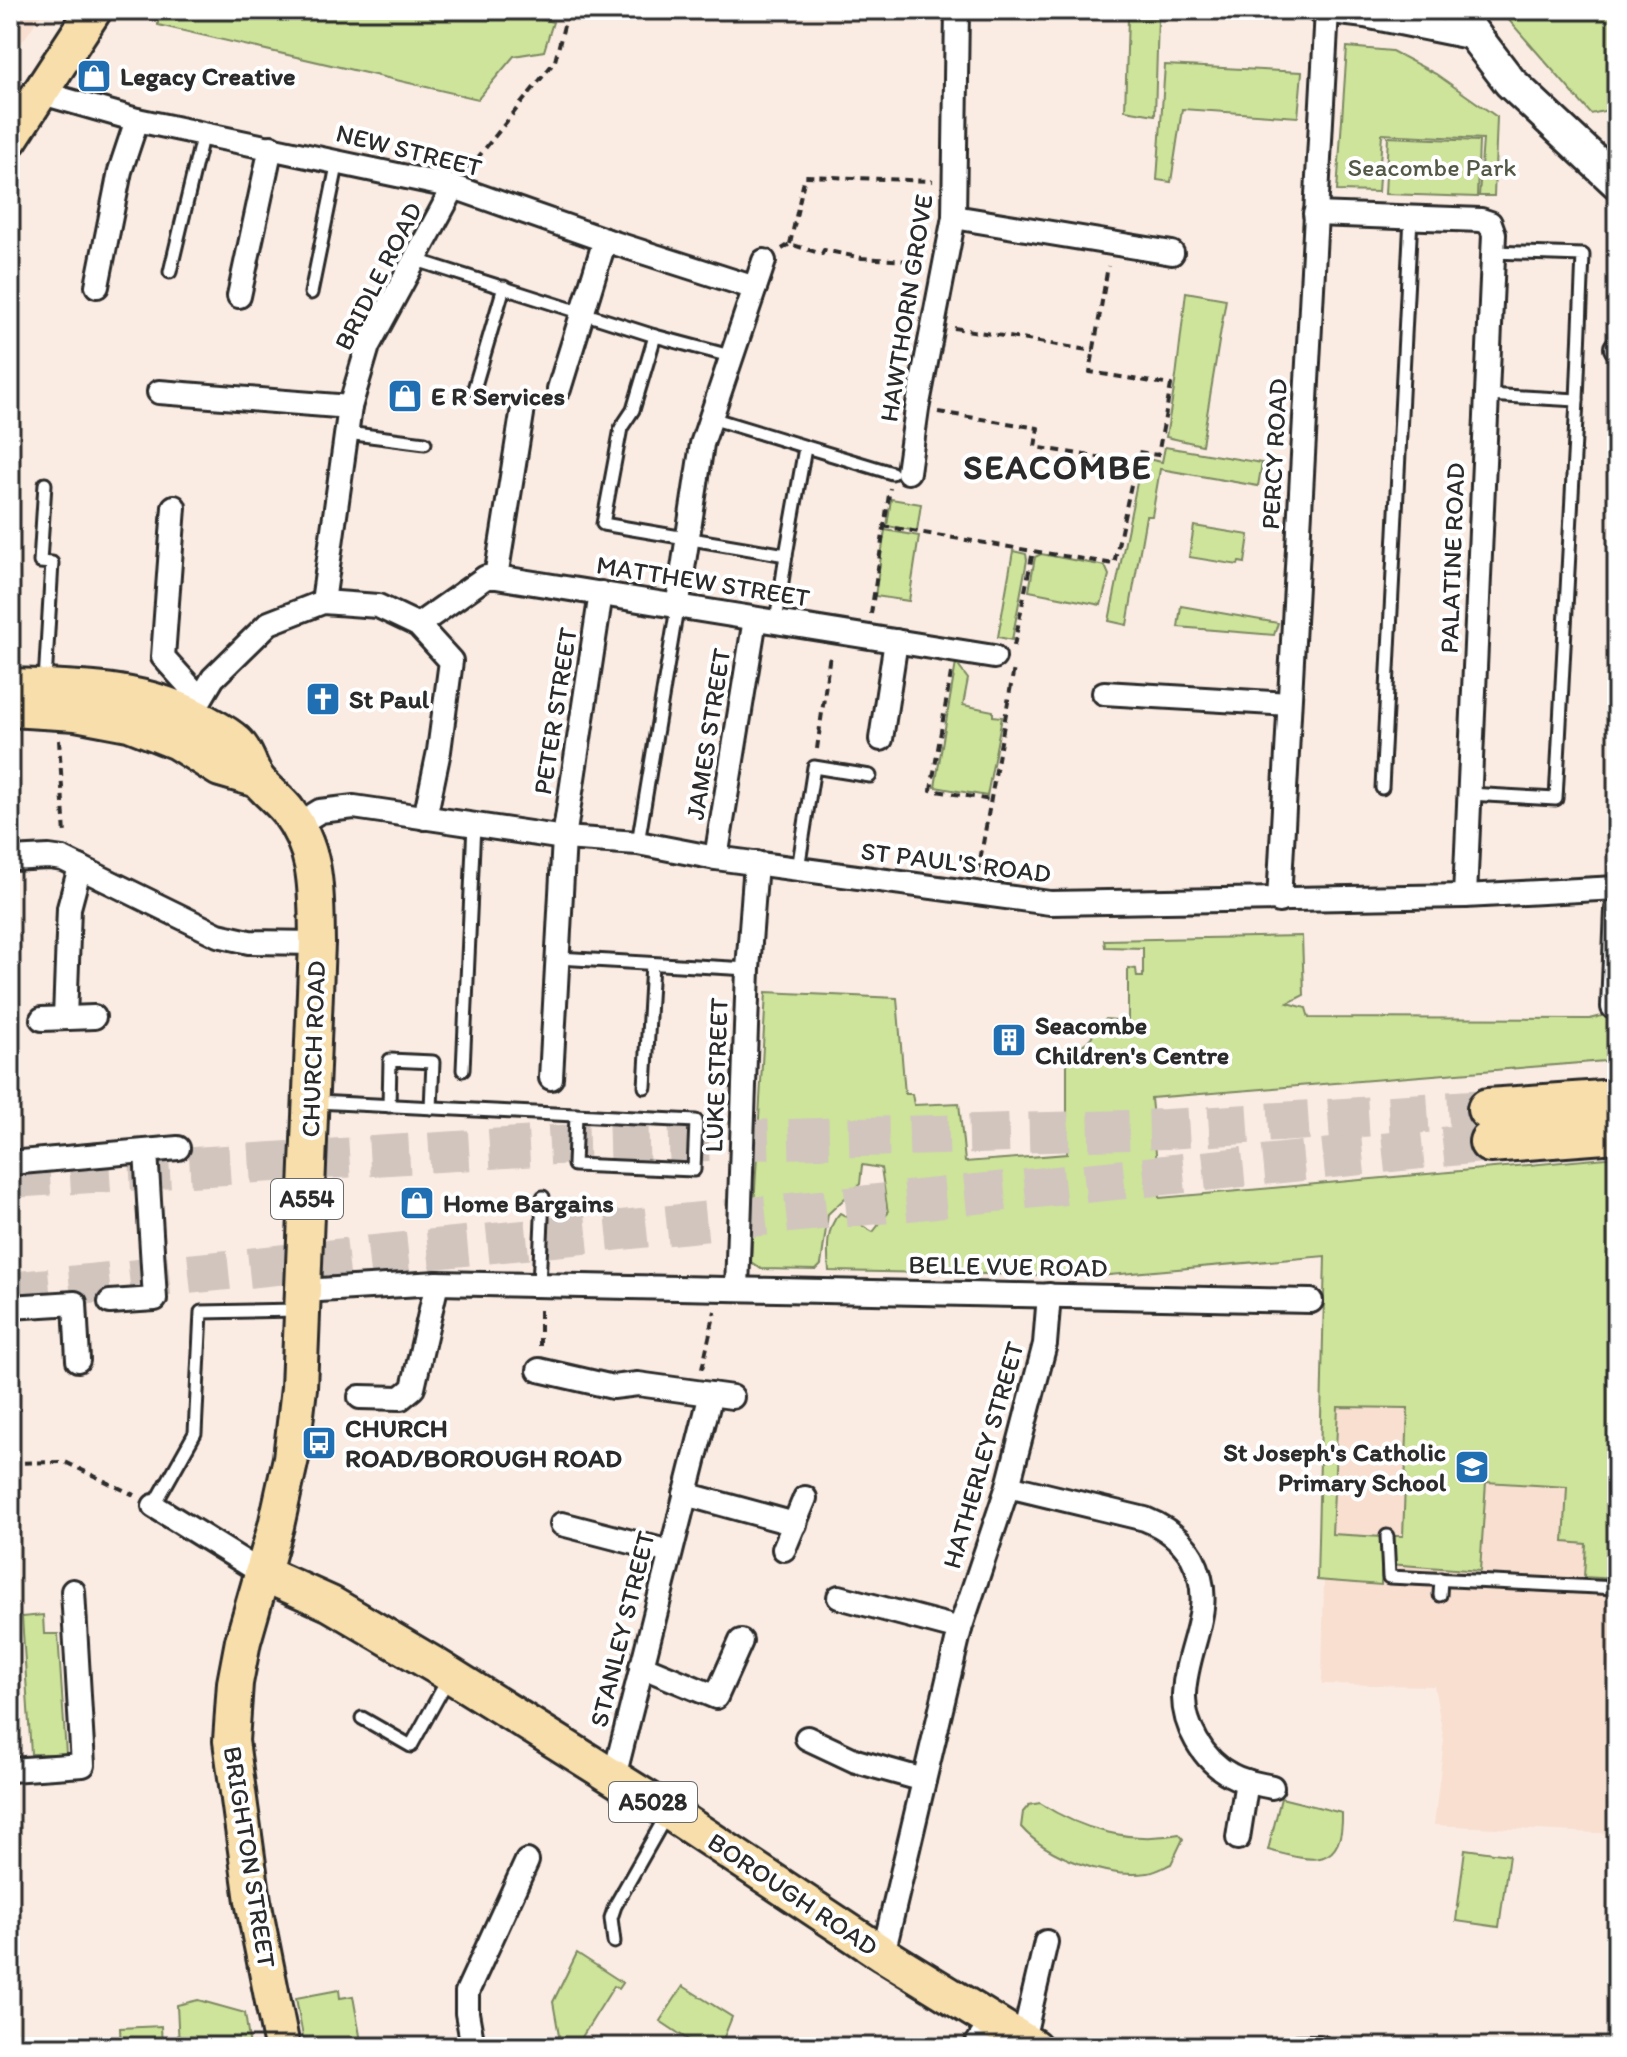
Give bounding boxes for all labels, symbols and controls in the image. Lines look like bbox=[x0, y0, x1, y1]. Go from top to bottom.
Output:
shop icon: Legacy Creative bbox=[75, 57, 113, 95]
place label: Legacy Creative bbox=[120, 60, 295, 92]
street label: NEW STREET bbox=[333, 116, 485, 184]
park label: Seacombe Park bbox=[1347, 151, 1517, 183]
street label: HAWTHORN GROVE bbox=[872, 192, 940, 424]
street label: BRIDLE ROAD bbox=[327, 197, 429, 355]
shop icon: E R Services bbox=[386, 377, 424, 415]
street label: PERCY ROAD bbox=[1254, 378, 1294, 530]
place label: E R Services bbox=[431, 380, 565, 412]
district label: SEACOMBE bbox=[963, 447, 1153, 488]
street label: PALATINE ROAD bbox=[1433, 462, 1471, 654]
street label: MATTHEW STREET bbox=[594, 548, 812, 614]
street label: PETER STREET bbox=[526, 625, 584, 797]
street label: JAMES STREET bbox=[679, 645, 737, 822]
church icon: St Paul bbox=[304, 680, 342, 718]
place label: St Paul bbox=[349, 683, 430, 715]
street label: ST PAUL'S ROAD bbox=[859, 834, 1053, 890]
street label: CHURCH ROAD bbox=[294, 960, 332, 1138]
street label: LUKE STREET bbox=[697, 997, 735, 1153]
place label: Seacombe Children's Centre bbox=[1035, 1009, 1229, 1071]
building icon: Seacombe Children's Centre bbox=[990, 1021, 1028, 1059]
road number: A554 bbox=[271, 1179, 343, 1219]
shop icon: Home Bargains bbox=[398, 1184, 436, 1222]
place label: Home Bargains bbox=[443, 1187, 614, 1219]
street label: BELLE VUE ROAD bbox=[908, 1248, 1108, 1284]
street label: HATHERLEY STREET bbox=[935, 1338, 1031, 1572]
place label: CHURCH ROAD/BOROUGH ROAD bbox=[345, 1412, 622, 1474]
bus stop icon: CHURCH ROAD/BOROUGH ROAD bbox=[300, 1424, 338, 1462]
place label: St Joseph's Catholic Primary School bbox=[1223, 1436, 1447, 1498]
school or university icon: St Joseph's Catholic Primary School bbox=[1453, 1448, 1491, 1486]
street label: STANLEY STREET bbox=[582, 1528, 662, 1730]
street label: BRIGHTON STREET bbox=[217, 1744, 283, 1970]
road number: A5028 bbox=[609, 1782, 697, 1822]
street label: BOROUGH ROAD bbox=[702, 1825, 884, 1963]

